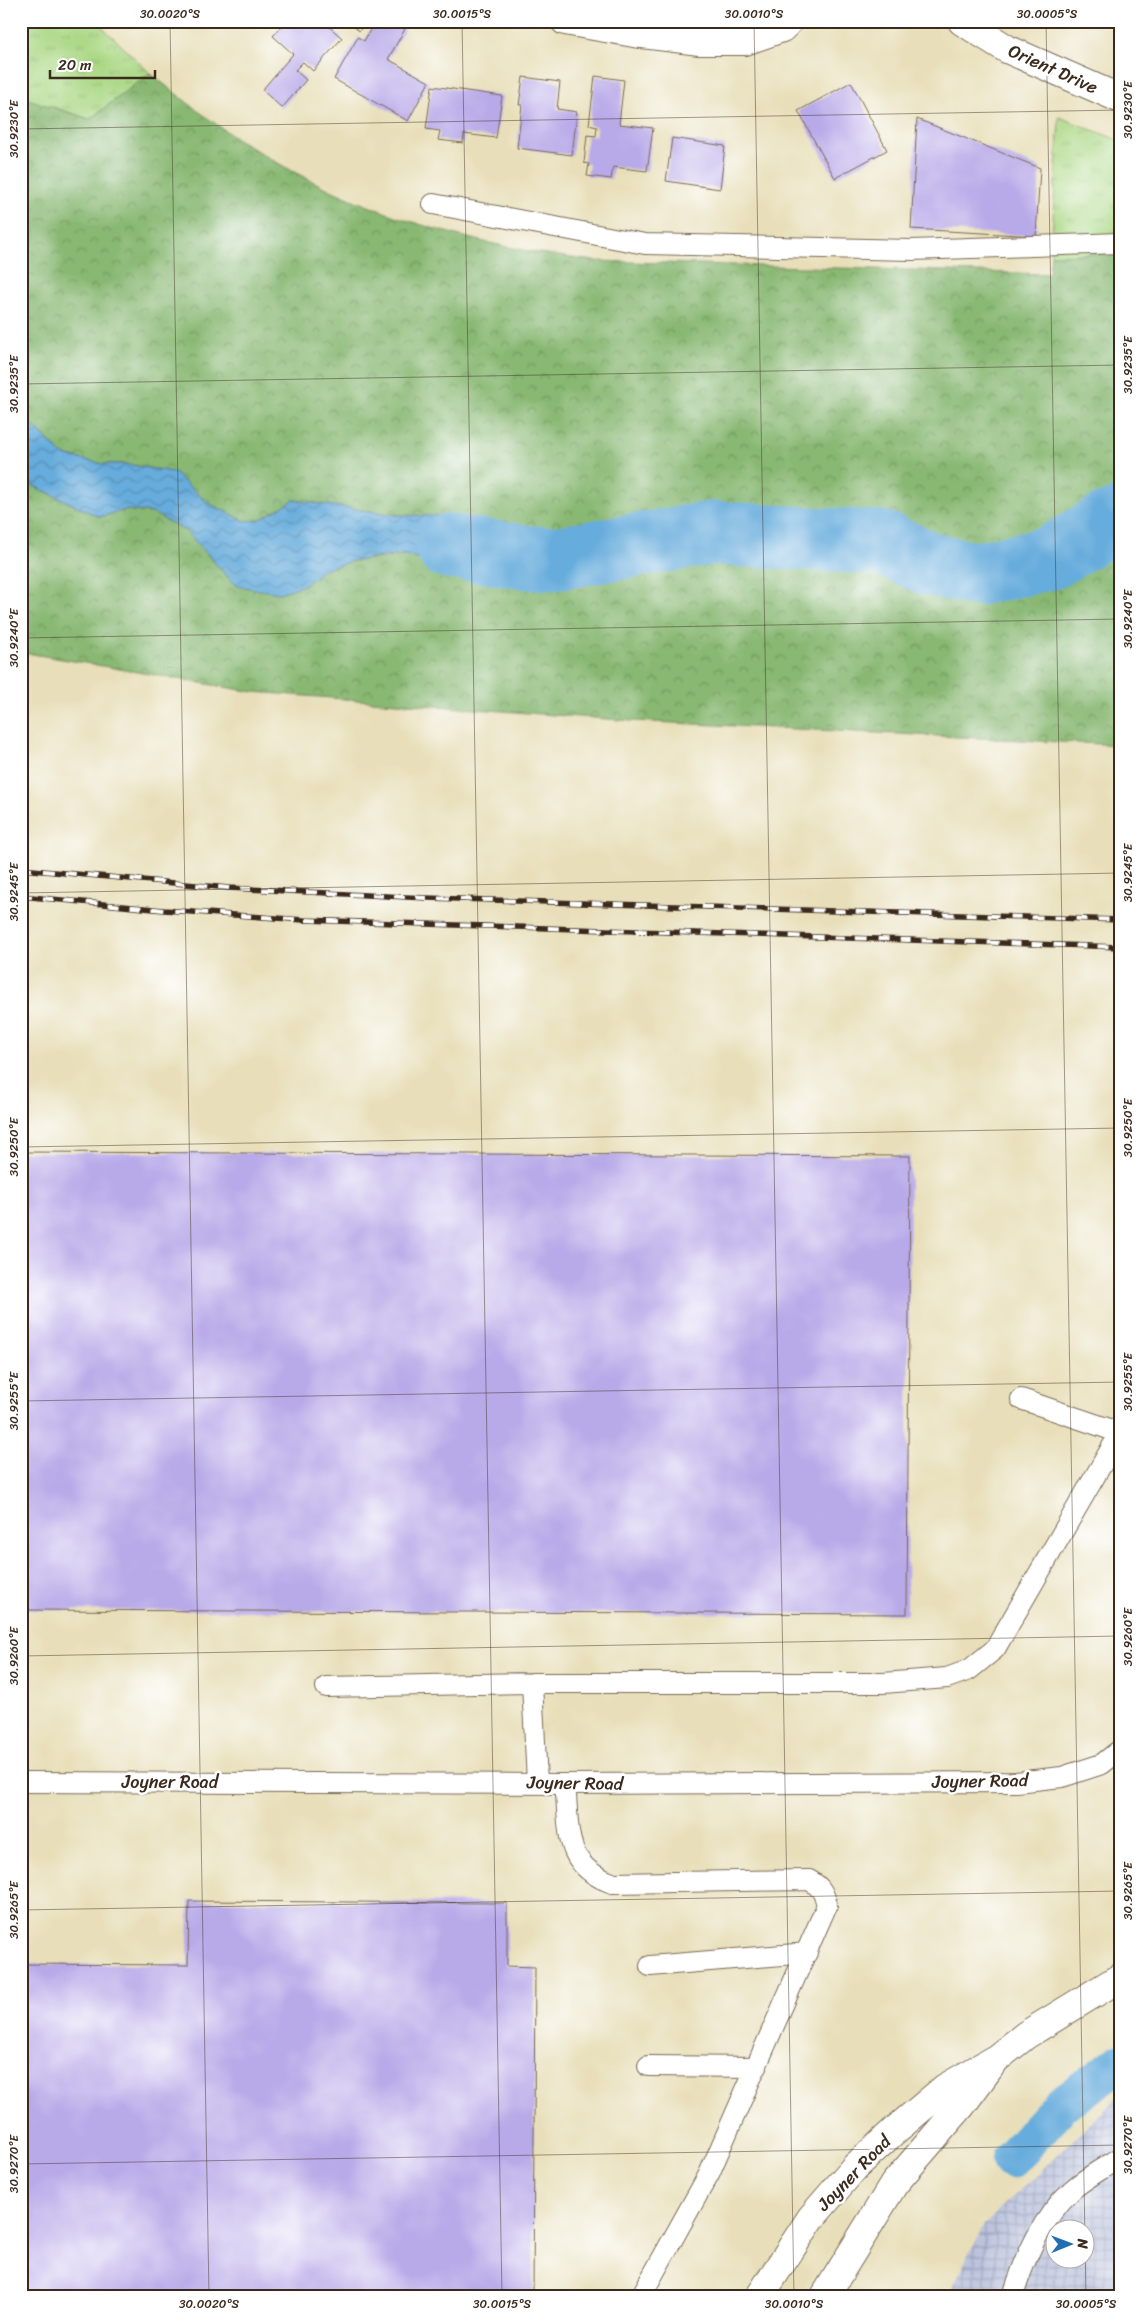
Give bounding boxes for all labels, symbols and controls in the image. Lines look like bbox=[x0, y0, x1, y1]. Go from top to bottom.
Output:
text: 30.0020°S bbox=[140, 3, 201, 25]
text: 30.0015°S bbox=[433, 3, 492, 25]
text: 30.0010°S bbox=[725, 3, 784, 25]
text: 30.0005°S bbox=[1017, 3, 1078, 25]
street label: Orient Drive bbox=[1003, 35, 1103, 103]
scale bar bbox=[50, 48, 155, 80]
text: 20 m bbox=[58, 52, 92, 78]
text: 30.9230°E bbox=[1117, 80, 1139, 139]
text: 30.9230°E bbox=[3, 99, 25, 158]
text: 30.9235°E bbox=[1117, 335, 1139, 394]
text: 30.9235°E bbox=[3, 354, 25, 413]
text: 30.9240°E bbox=[1117, 588, 1139, 648]
text: 30.9240°E bbox=[3, 607, 25, 667]
text: 30.9245°E bbox=[1117, 842, 1139, 902]
text: 30.9245°E bbox=[3, 861, 25, 921]
text: 30.9250°E bbox=[1117, 1097, 1139, 1157]
text: 30.9250°E bbox=[3, 1116, 25, 1176]
text: 30.9255°E bbox=[1117, 1351, 1139, 1411]
text: 30.9255°E bbox=[3, 1370, 25, 1430]
text: 30.9260°E bbox=[1117, 1607, 1139, 1666]
text: 30.9260°E bbox=[3, 1626, 25, 1685]
street label: Joyner Road bbox=[931, 1764, 1030, 1798]
street label: Joyner Road bbox=[121, 1766, 220, 1798]
street label: Joyner Road bbox=[526, 1766, 625, 1800]
text: 30.9265°E bbox=[1117, 1861, 1139, 1920]
text: 30.9265°E bbox=[3, 1880, 25, 1939]
text: 30.9270°E bbox=[1117, 2115, 1139, 2174]
street label: Joyner Road bbox=[808, 2126, 900, 2219]
text: 30.9270°E bbox=[3, 2134, 25, 2193]
north arrow bbox=[1044, 2220, 1094, 2270]
text: N bbox=[1070, 2238, 1095, 2249]
text: 30.0020°S bbox=[179, 2293, 240, 2315]
text: 30.0015°S bbox=[473, 2293, 532, 2315]
text: 30.0010°S bbox=[765, 2293, 824, 2315]
text: 30.0005°S bbox=[1056, 2293, 1117, 2315]

